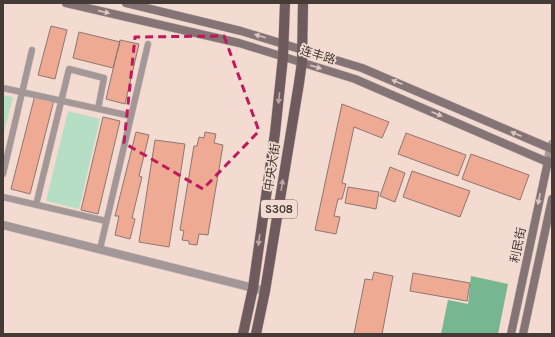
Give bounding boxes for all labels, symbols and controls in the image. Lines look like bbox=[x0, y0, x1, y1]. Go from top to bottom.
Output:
one-way arrow bbox=[97, 9, 110, 15]
one-way arrow bbox=[254, 33, 266, 39]
street label: 连丰路 bbox=[299, 43, 337, 67]
one-way arrow bbox=[310, 64, 322, 70]
one-way arrow bbox=[390, 79, 402, 85]
one-way arrow bbox=[275, 92, 282, 104]
one-way arrow bbox=[431, 111, 443, 117]
one-way arrow bbox=[510, 130, 522, 136]
street label: 中央大街 bbox=[261, 142, 283, 192]
one-way arrow bbox=[280, 179, 286, 192]
one-way arrow bbox=[536, 193, 542, 206]
road number: S308 bbox=[261, 200, 297, 218]
street label: 利民街 bbox=[507, 226, 529, 264]
one-way arrow bbox=[256, 234, 262, 246]

